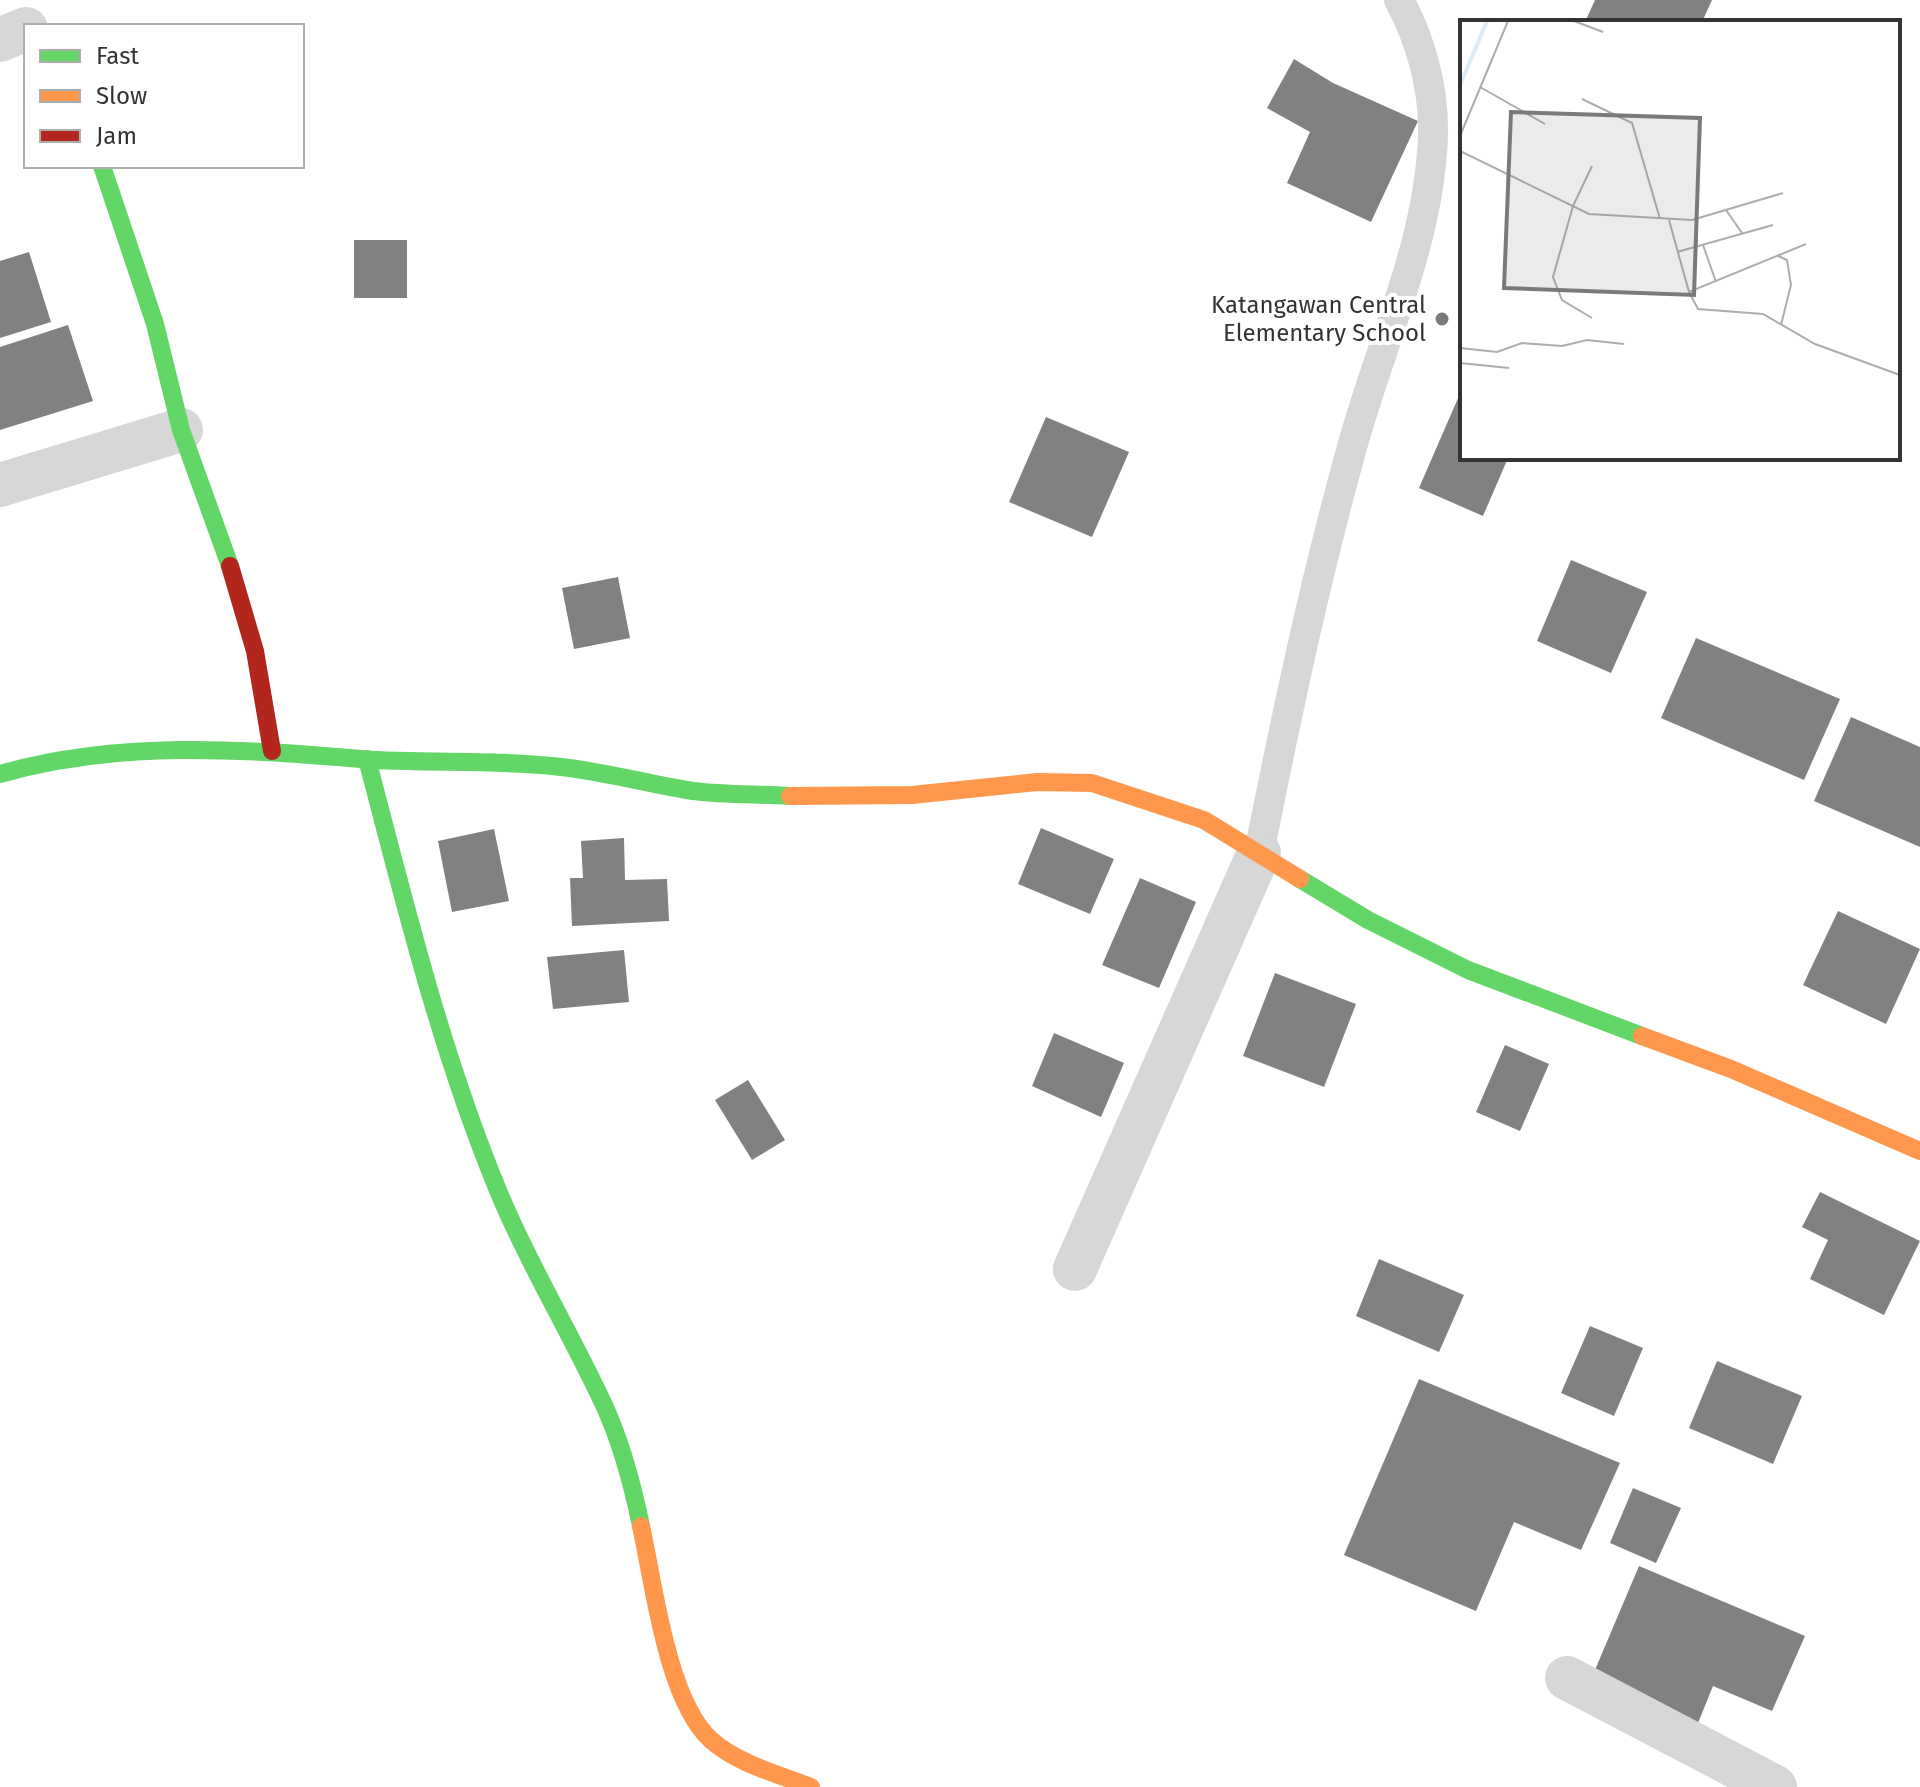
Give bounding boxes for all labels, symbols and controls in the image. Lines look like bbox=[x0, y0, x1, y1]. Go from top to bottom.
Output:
inset map bbox=[1460, 20, 1900, 460]
legend bbox=[24, 24, 304, 168]
text: Fast bbox=[96, 42, 139, 70]
text: Slow bbox=[96, 82, 147, 110]
text: Jam bbox=[96, 122, 137, 150]
place label: Katangawan Central Elementary School bbox=[1211, 291, 1426, 347]
marker: Katangawan Central Elementary School bbox=[1433, 310, 1451, 328]

